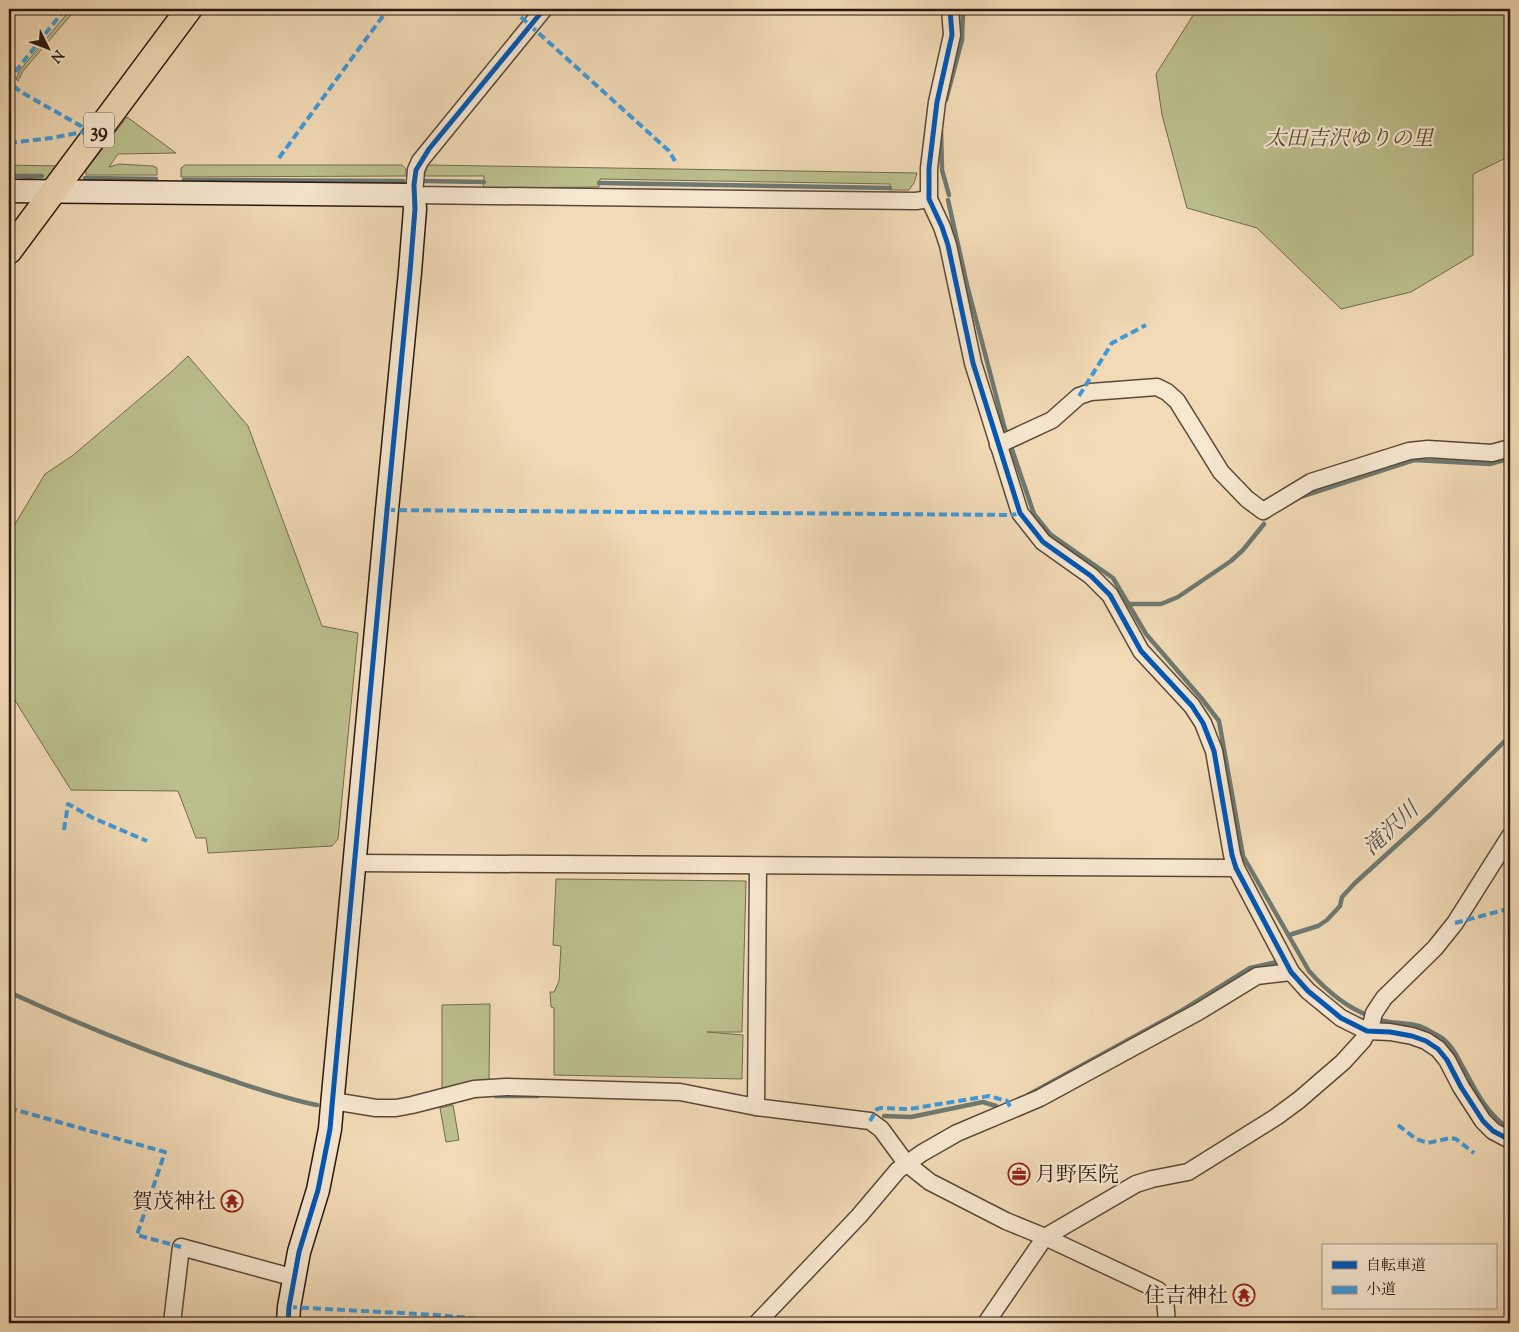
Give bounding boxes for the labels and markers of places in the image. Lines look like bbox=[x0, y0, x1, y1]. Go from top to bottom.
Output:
place label: 月野医院 bbox=[1035, 1161, 1119, 1191]
office icon: 月野医院 bbox=[1007, 1162, 1031, 1186]
place label: 賀茂神社 bbox=[132, 1188, 216, 1218]
temple icon: 賀茂神社 bbox=[220, 1189, 244, 1213]
place label: 住吉神社 bbox=[1144, 1282, 1228, 1312]
temple icon: 住吉神社 bbox=[1232, 1283, 1256, 1307]

